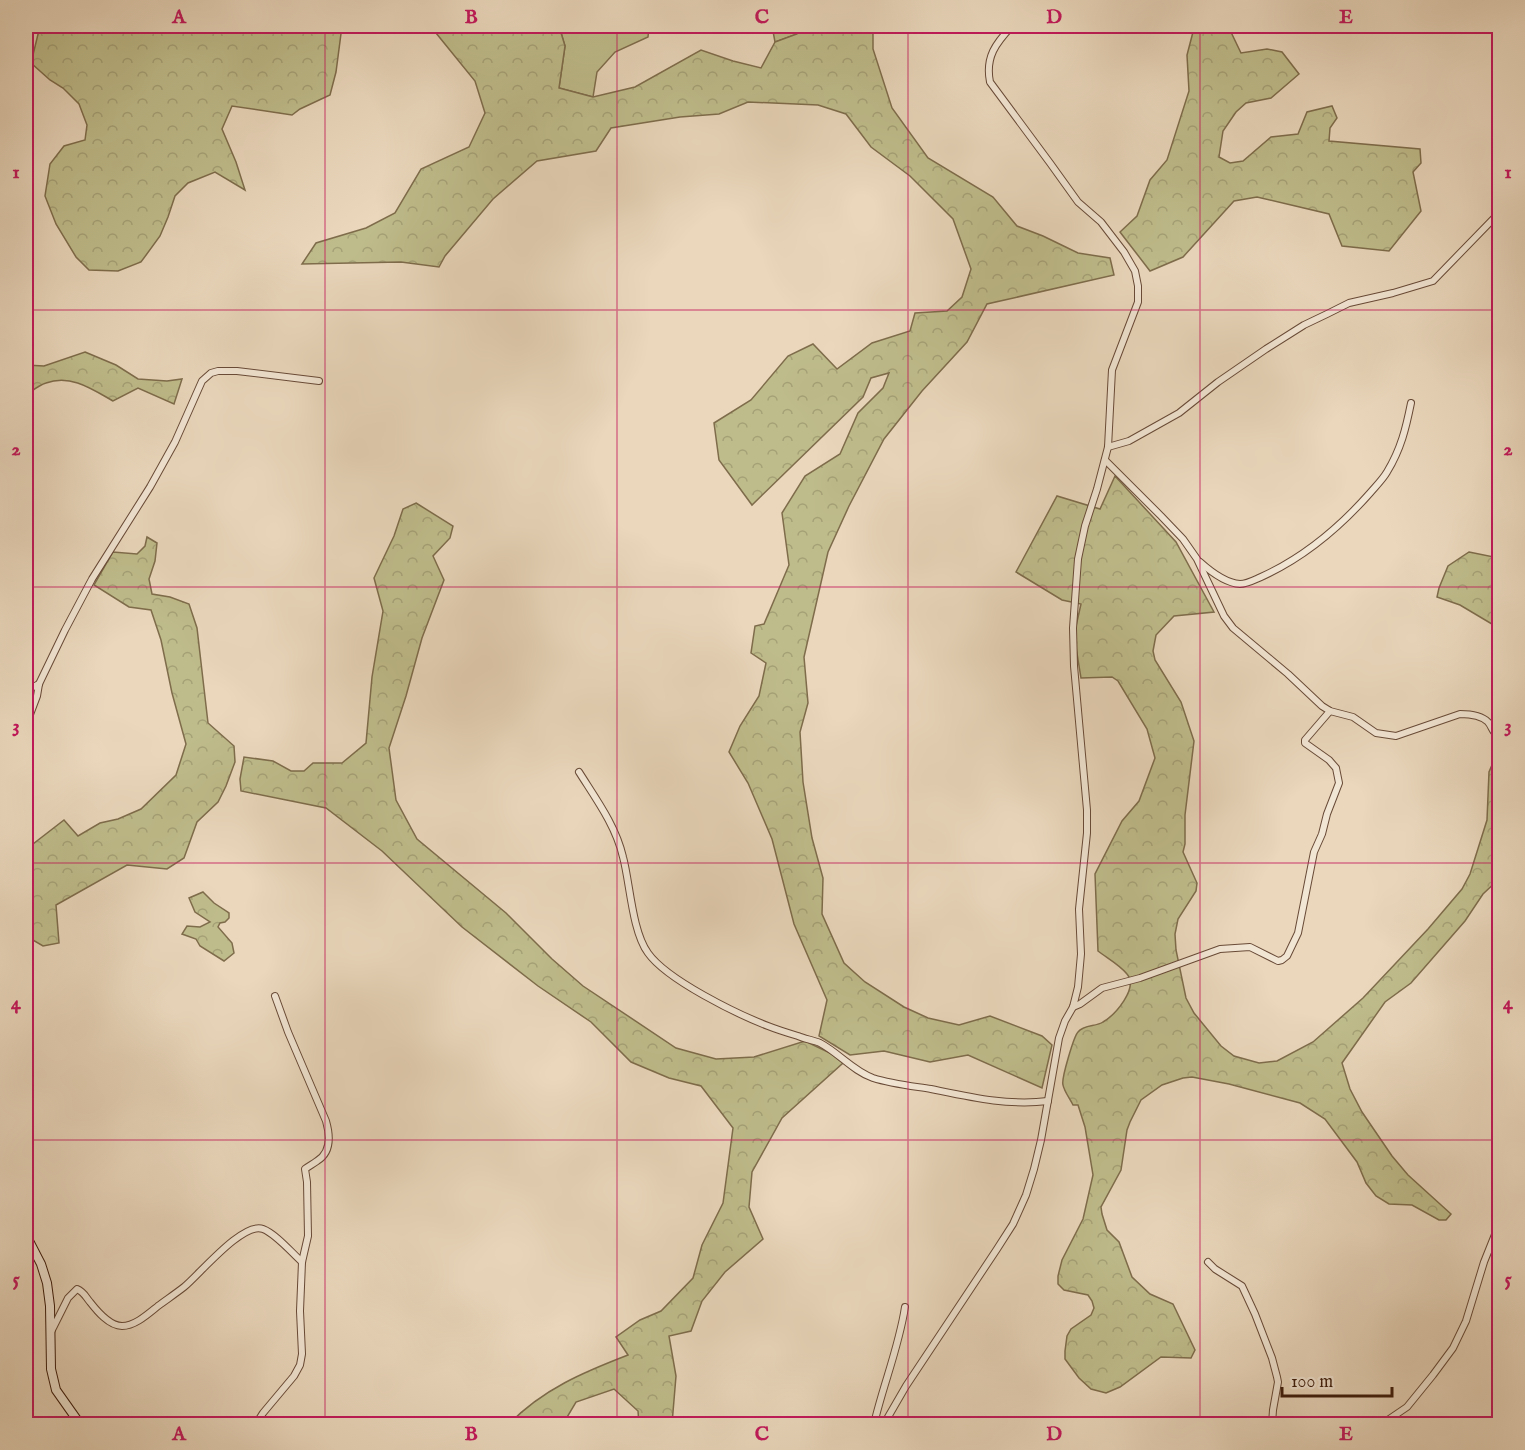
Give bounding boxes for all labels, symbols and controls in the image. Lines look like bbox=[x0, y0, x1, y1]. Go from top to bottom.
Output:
text: A bbox=[171, 5, 187, 30]
text: B bbox=[464, 5, 478, 30]
text: C bbox=[755, 5, 769, 30]
text: D bbox=[1046, 5, 1062, 30]
text: E bbox=[1339, 5, 1353, 30]
text: 1 bbox=[12, 160, 20, 185]
text: 1 bbox=[1504, 160, 1512, 185]
text: 2 bbox=[11, 437, 21, 462]
text: 2 bbox=[1503, 437, 1513, 462]
text: 3 bbox=[12, 714, 20, 739]
text: 3 bbox=[1504, 714, 1512, 739]
text: 4 bbox=[11, 991, 22, 1016]
text: 4 bbox=[1503, 991, 1514, 1016]
text: 5 bbox=[12, 1267, 20, 1292]
text: 5 bbox=[1504, 1267, 1512, 1292]
scale bar bbox=[1282, 1360, 1392, 1398]
text: 100 m bbox=[1291, 1371, 1333, 1394]
text: A bbox=[171, 1422, 187, 1447]
text: B bbox=[464, 1422, 478, 1447]
text: C bbox=[755, 1422, 769, 1447]
text: D bbox=[1046, 1422, 1062, 1447]
text: E bbox=[1339, 1422, 1353, 1447]

